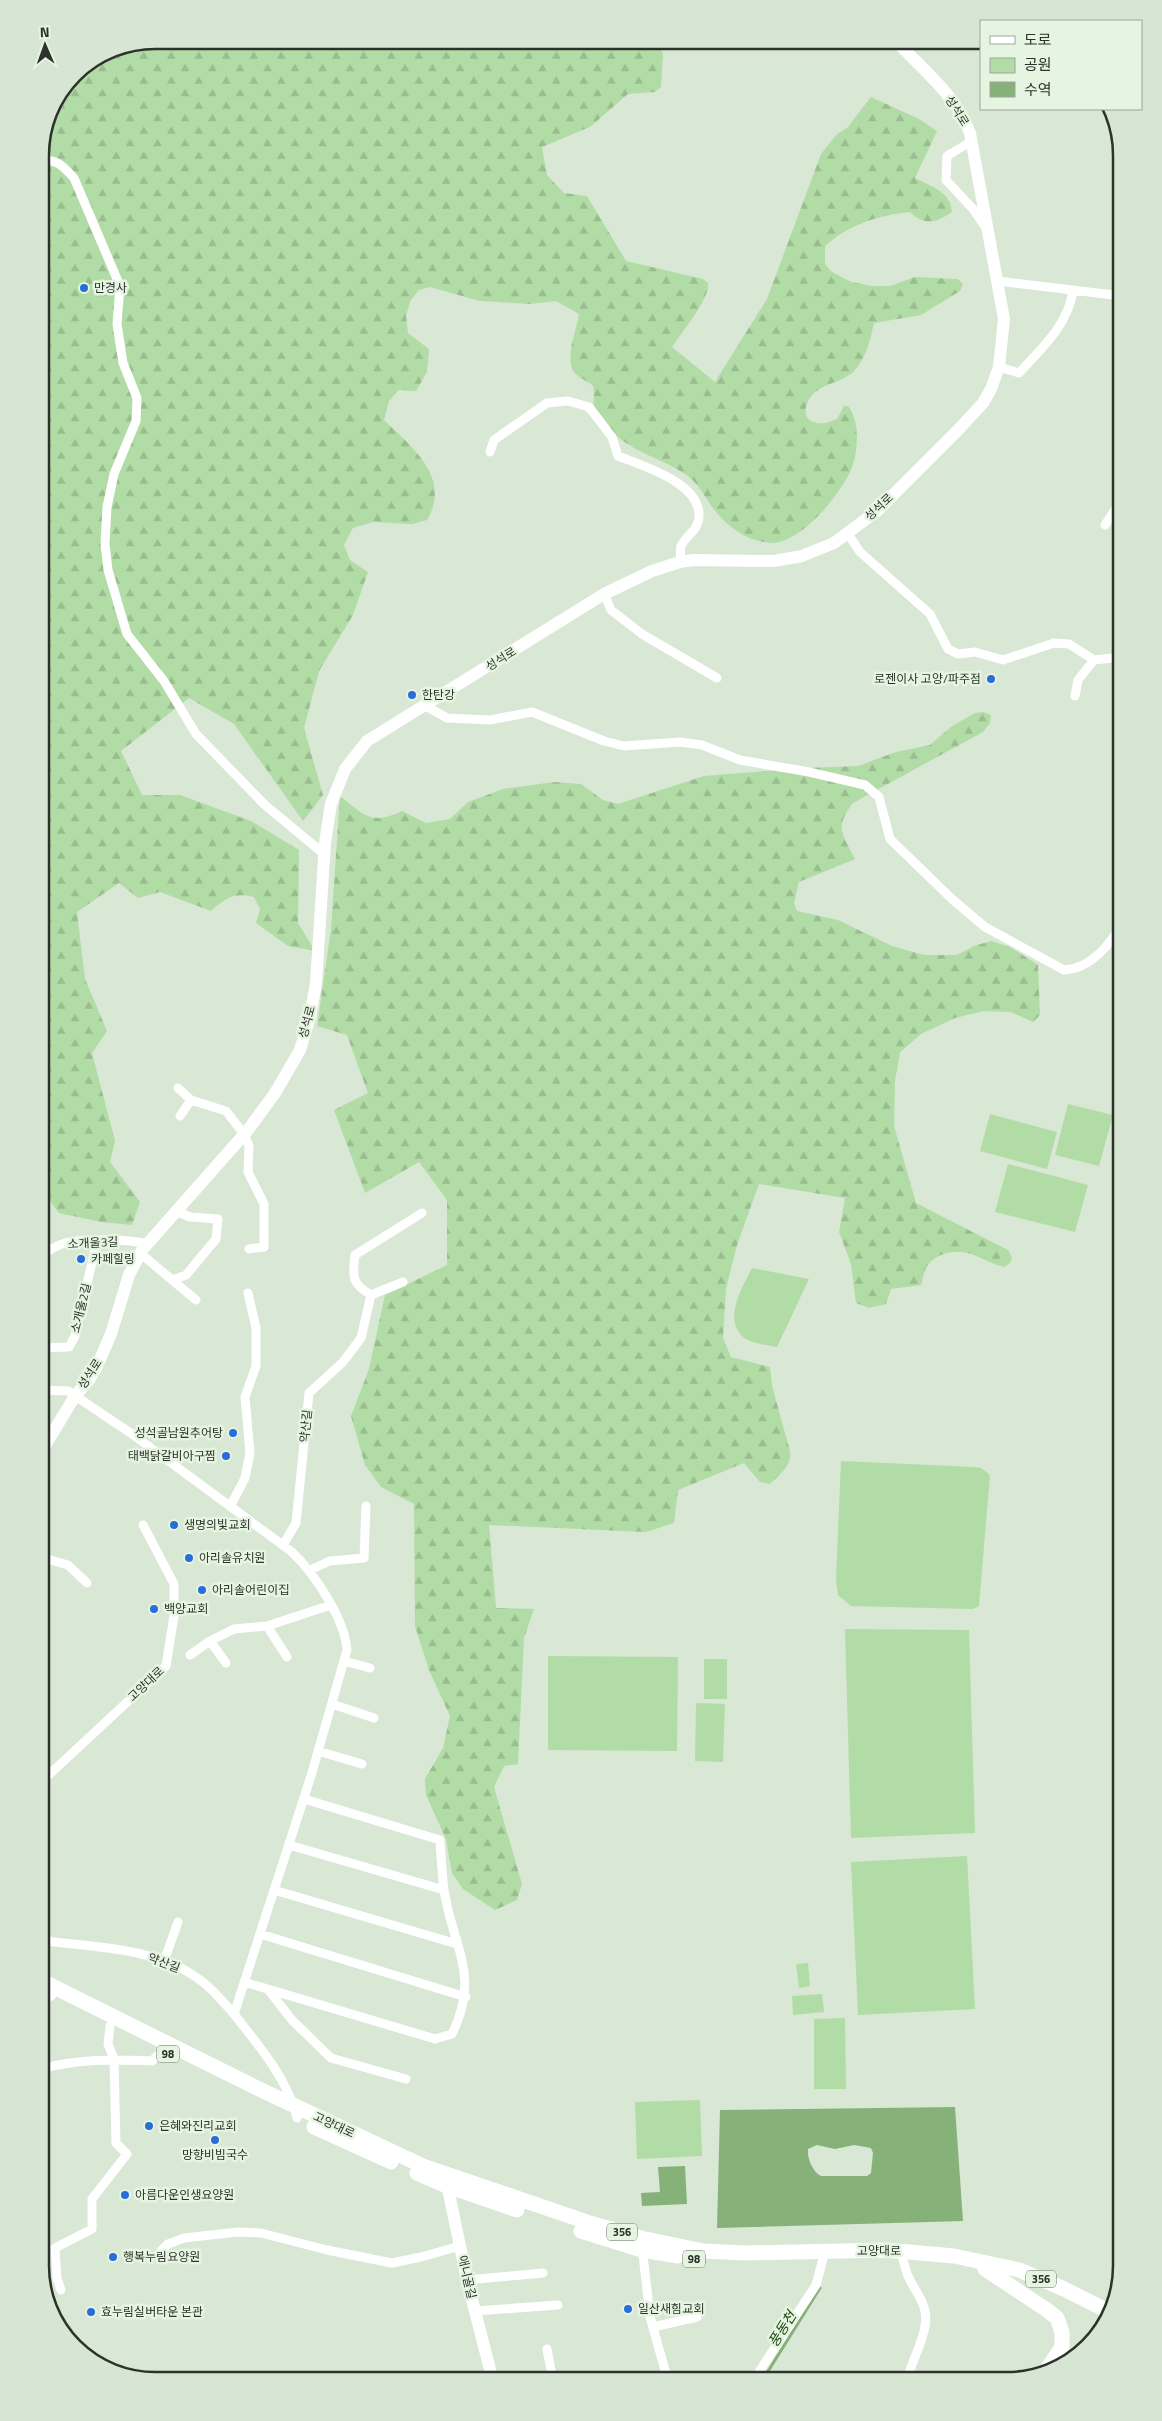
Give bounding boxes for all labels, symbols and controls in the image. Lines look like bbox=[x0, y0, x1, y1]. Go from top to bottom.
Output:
north arrow bbox=[20, 20, 70, 70]
legend bbox=[980, 20, 1142, 110]
text: N bbox=[39, 21, 50, 42]
text: 도로 bbox=[1024, 28, 1052, 51]
text: 공원 bbox=[1024, 53, 1052, 76]
text: 수역 bbox=[1024, 78, 1052, 101]
street label: 성석로 bbox=[941, 92, 974, 130]
place label: 만경사 bbox=[94, 278, 127, 297]
marker: 만경사 bbox=[78, 282, 90, 294]
street label: 성석로 bbox=[860, 488, 897, 525]
street label: 성석로 bbox=[482, 642, 520, 675]
place label: 로젠이사 고양/파주점 bbox=[874, 669, 981, 688]
marker: 로젠이사 고양/파주점 bbox=[985, 673, 997, 685]
place label: 한탄강 bbox=[422, 685, 455, 704]
marker: 한탄강 bbox=[406, 689, 418, 701]
street label: 성석로 bbox=[293, 1003, 320, 1040]
street label: 소개울3길 bbox=[67, 1232, 119, 1253]
place label: 카페힐링 bbox=[91, 1249, 135, 1268]
marker: 카페힐링 bbox=[75, 1253, 87, 1265]
street label: 소개울2길 bbox=[65, 1281, 96, 1335]
street label: 성석로 bbox=[73, 1355, 107, 1393]
street label: 약산길 bbox=[294, 1408, 317, 1443]
place label: 성석골남원추어탕 bbox=[135, 1423, 223, 1442]
marker: 성석골남원추어탕 bbox=[227, 1427, 239, 1439]
place label: 태백닭갈비아구찜 bbox=[128, 1446, 216, 1465]
marker: 태백닭갈비아구찜 bbox=[220, 1450, 232, 1462]
place label: 생명의빛교회 bbox=[184, 1515, 250, 1534]
marker: 생명의빛교회 bbox=[168, 1519, 180, 1531]
place label: 아리솔유치원 bbox=[199, 1548, 265, 1567]
marker: 아리솔유치원 bbox=[183, 1552, 195, 1564]
place label: 아리솔어린이집 bbox=[212, 1580, 289, 1599]
marker: 아리솔어린이집 bbox=[196, 1584, 208, 1596]
place label: 백양교회 bbox=[164, 1599, 208, 1618]
marker: 백양교회 bbox=[148, 1603, 160, 1615]
street label: 고양대로 bbox=[123, 1662, 168, 1706]
street label: 약산길 bbox=[145, 1948, 183, 1977]
road number: 98 bbox=[157, 2046, 179, 2062]
street label: 고양대로 bbox=[310, 2107, 358, 2142]
place label: 은혜와진리교회 bbox=[159, 2116, 236, 2135]
marker: 은혜와진리교회 bbox=[143, 2120, 155, 2132]
marker: 망향비빔국수 bbox=[209, 2134, 221, 2146]
place label: 망향비빔국수 bbox=[182, 2145, 248, 2164]
place label: 아름다운인생요양원 bbox=[135, 2185, 234, 2204]
marker: 아름다운인생요양원 bbox=[119, 2189, 131, 2201]
road number: 356 bbox=[607, 2224, 637, 2240]
street label: 고양대로 bbox=[857, 2241, 901, 2260]
place label: 행복누림요양원 bbox=[123, 2247, 200, 2266]
road number: 98 bbox=[683, 2250, 705, 2268]
marker: 행복누림요양원 bbox=[107, 2251, 119, 2263]
street label: 애니골길 bbox=[453, 2253, 482, 2301]
road number: 356 bbox=[1026, 2270, 1056, 2288]
place label: 일산새힘교회 bbox=[638, 2299, 704, 2318]
place label: 효누림실버타운 본관 bbox=[101, 2302, 203, 2321]
marker: 일산새힘교회 bbox=[622, 2303, 634, 2315]
marker: 효누림실버타운 본관 bbox=[85, 2306, 97, 2318]
water label: 풍동천 bbox=[762, 2306, 801, 2351]

